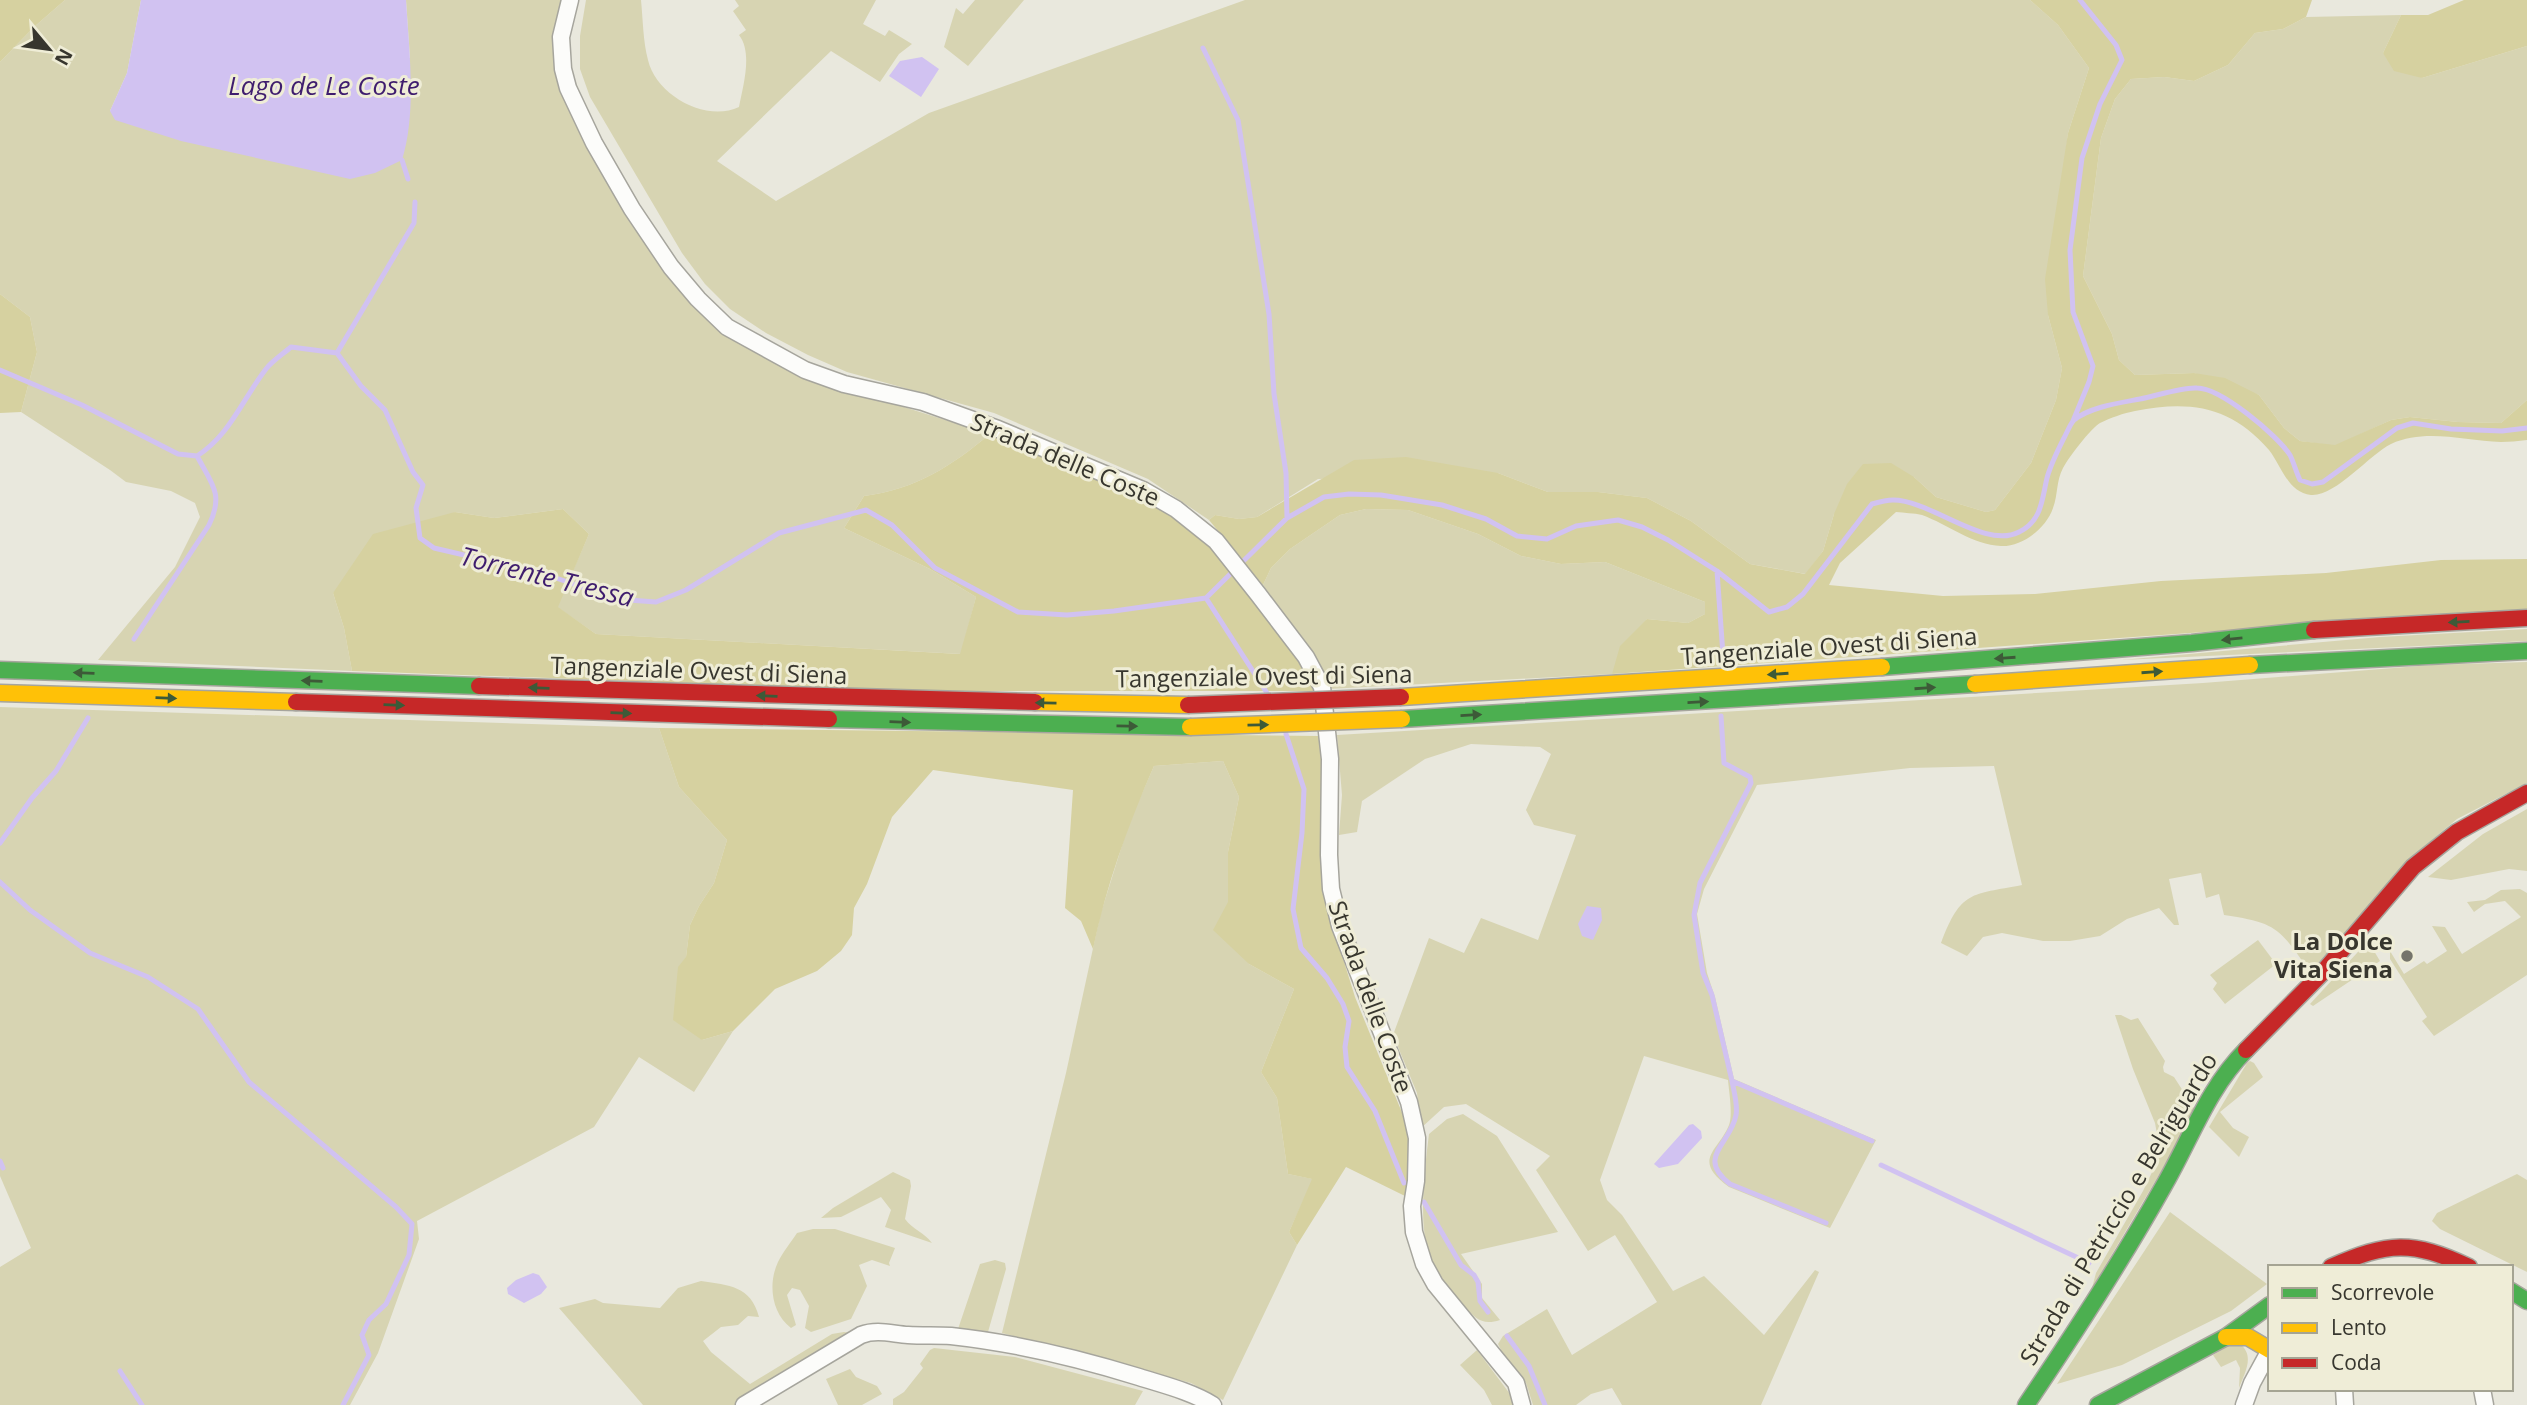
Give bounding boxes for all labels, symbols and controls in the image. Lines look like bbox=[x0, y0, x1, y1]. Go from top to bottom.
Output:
north arrow bbox=[14, 14, 84, 84]
text: N bbox=[49, 44, 79, 70]
water label: Lago de Le Coste bbox=[228, 67, 420, 103]
street label: Strada delle Coste bbox=[966, 404, 1165, 513]
water label: Torrente Tressa bbox=[457, 537, 638, 615]
one-way arrow bbox=[2448, 616, 2470, 627]
street label: Tangenziale Ovest di Siena bbox=[1680, 619, 1978, 672]
one-way arrow bbox=[2221, 633, 2243, 644]
street label: Tangenziale Ovest di Siena bbox=[550, 648, 848, 691]
one-way arrow bbox=[1994, 653, 2016, 664]
street label: Tangenziale Ovest di Siena bbox=[1115, 656, 1413, 695]
one-way arrow bbox=[2141, 666, 2163, 677]
one-way arrow bbox=[73, 667, 95, 679]
one-way arrow bbox=[1767, 669, 1789, 680]
one-way arrow bbox=[301, 675, 323, 686]
one-way arrow bbox=[1914, 682, 1936, 693]
one-way arrow bbox=[528, 683, 550, 694]
one-way arrow bbox=[755, 690, 777, 702]
one-way arrow bbox=[155, 692, 177, 704]
one-way arrow bbox=[1687, 696, 1709, 707]
one-way arrow bbox=[1035, 697, 1057, 709]
one-way arrow bbox=[383, 700, 405, 711]
one-way arrow bbox=[610, 707, 632, 718]
one-way arrow bbox=[1460, 709, 1482, 720]
one-way arrow bbox=[889, 716, 911, 728]
one-way arrow bbox=[1247, 719, 1269, 731]
one-way arrow bbox=[1116, 720, 1138, 732]
street label: Strada delle Coste bbox=[1321, 896, 1421, 1097]
place label: La Dolce Vita Siena bbox=[2274, 924, 2393, 985]
marker: La Dolce Vita Siena bbox=[2399, 948, 2415, 964]
street label: Strada di Petriccio e Belriguardo bbox=[2011, 1046, 2224, 1370]
legend bbox=[2268, 1265, 2513, 1391]
text: Scorrevole bbox=[2331, 1278, 2434, 1306]
text: Lento bbox=[2331, 1313, 2387, 1341]
text: Coda bbox=[2331, 1348, 2381, 1376]

